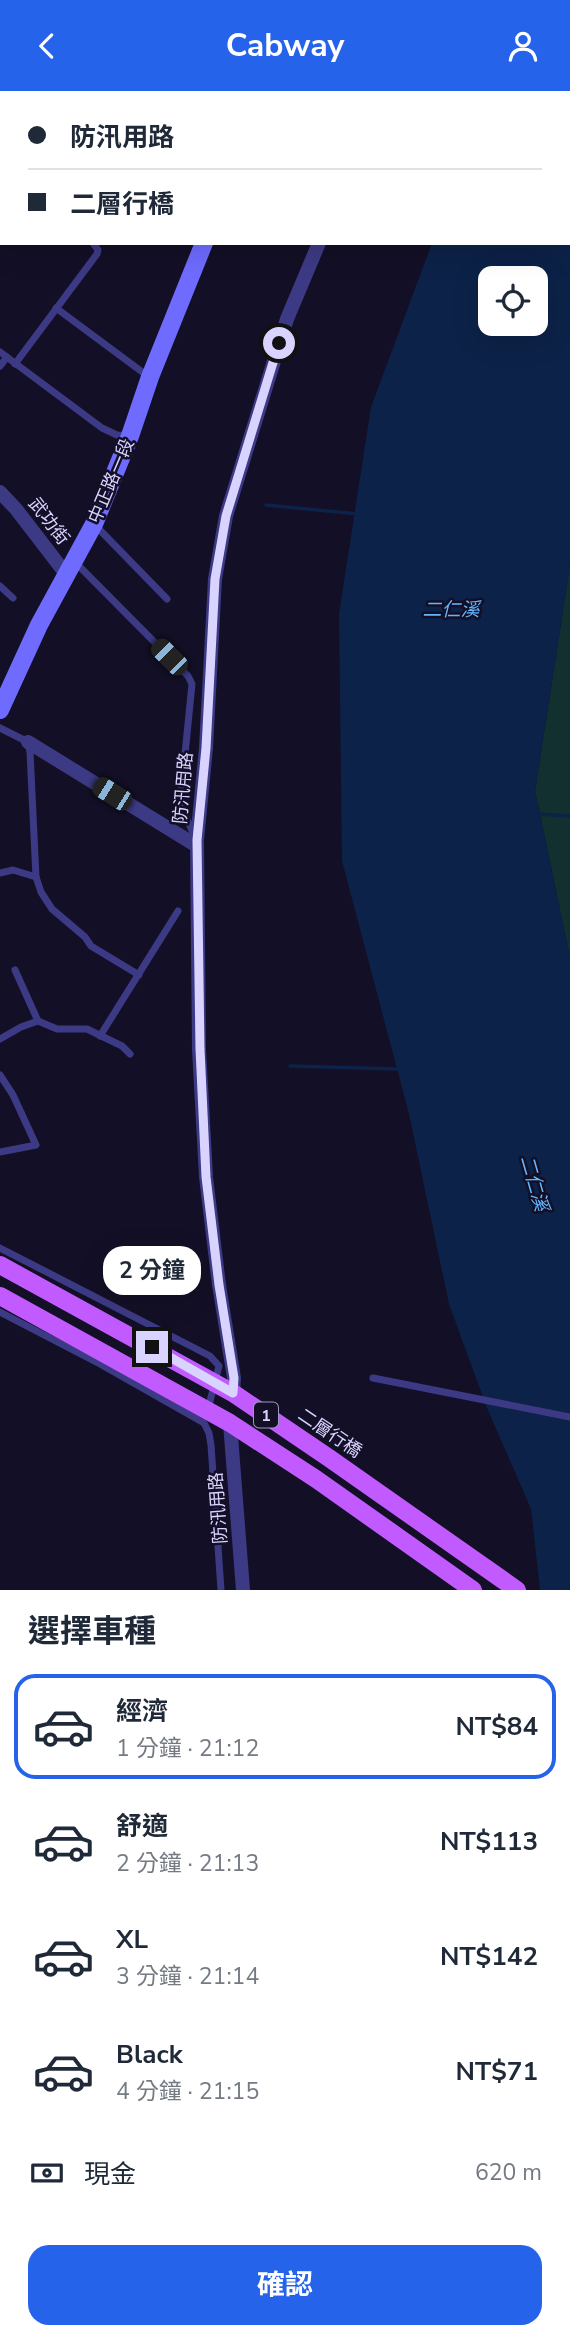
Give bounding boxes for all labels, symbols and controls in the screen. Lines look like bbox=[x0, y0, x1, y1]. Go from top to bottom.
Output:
text: Cabway bbox=[226, 24, 344, 67]
icon: back bbox=[28, 27, 66, 65]
icon: person bbox=[504, 27, 542, 65]
text: 防汛用路 bbox=[70, 120, 174, 155]
text: 二層行橋 bbox=[70, 187, 174, 222]
map controls bbox=[478, 266, 548, 336]
button: locate bbox=[478, 266, 548, 336]
route start bbox=[263, 327, 295, 359]
street label: 中正路一段 bbox=[82, 435, 140, 527]
street label: 武功街 bbox=[23, 492, 75, 550]
water label: 二仁溪 bbox=[422, 597, 482, 623]
car bbox=[147, 635, 192, 679]
street label: 防汛用路 bbox=[168, 751, 198, 825]
car bbox=[89, 774, 136, 814]
water label: 二仁溪 bbox=[514, 1152, 555, 1217]
callout: 2 分鐘 bbox=[103, 1245, 201, 1295]
text: 2 分鐘 bbox=[119, 1255, 185, 1286]
route end bbox=[136, 1331, 168, 1363]
road number: 1 bbox=[254, 1403, 278, 1427]
street label: 二層行橋 bbox=[293, 1403, 367, 1463]
street label: 防汛用路 bbox=[204, 1471, 232, 1545]
text: 選擇車種 bbox=[28, 1610, 156, 1653]
text: 經濟 bbox=[116, 1694, 168, 1729]
icon: car bbox=[32, 1695, 95, 1758]
text: NT$84 bbox=[456, 1709, 538, 1744]
text: 1 分鐘 · 21:12 bbox=[116, 1733, 259, 1764]
text: 舒適 bbox=[116, 1809, 168, 1844]
icon: car bbox=[32, 1810, 95, 1873]
text: NT$113 bbox=[440, 1824, 538, 1859]
text: 2 分鐘 · 21:13 bbox=[116, 1848, 259, 1879]
text: XL bbox=[116, 1922, 148, 1957]
icon: car bbox=[32, 1925, 95, 1988]
text: NT$142 bbox=[440, 1939, 538, 1974]
text: 3 分鐘 · 21:14 bbox=[116, 1961, 259, 1992]
text: Black bbox=[116, 2037, 183, 2072]
icon: car bbox=[32, 2040, 95, 2103]
text: NT$71 bbox=[456, 2054, 538, 2089]
text: 4 分鐘 · 21:15 bbox=[116, 2076, 259, 2107]
icon: cash bbox=[28, 2154, 66, 2192]
text: 現金 bbox=[84, 2157, 136, 2192]
text: 620 m bbox=[475, 2157, 542, 2188]
button: 確認 bbox=[28, 2245, 542, 2325]

